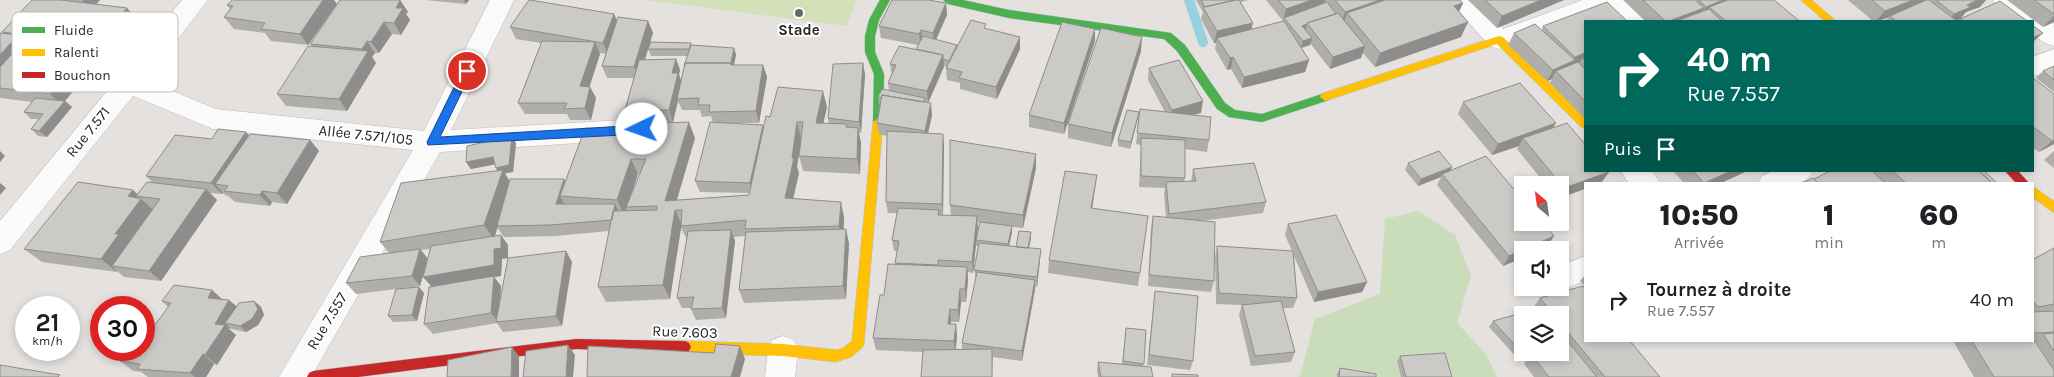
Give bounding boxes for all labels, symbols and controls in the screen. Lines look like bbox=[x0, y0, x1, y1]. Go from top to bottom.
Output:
marker: Stade bbox=[793, 7, 805, 19]
legend bbox=[12, 12, 178, 92]
place label: Stade bbox=[778, 21, 820, 39]
text: Fluide bbox=[54, 22, 93, 39]
text: 40 m bbox=[1687, 39, 1772, 80]
icon: right bbox=[1604, 40, 1669, 105]
text: Ralenti bbox=[54, 44, 99, 61]
pin bbox=[446, 50, 488, 92]
icon: arrive bbox=[453, 57, 481, 85]
text: Bouchon bbox=[54, 67, 111, 84]
text: Rue 7.557 bbox=[1687, 81, 1780, 107]
position arrow bbox=[615, 102, 667, 154]
street label: Rue 7.571 bbox=[62, 103, 114, 161]
street label: Allée 7.571/105 bbox=[318, 121, 414, 149]
icon: arrive bbox=[1652, 135, 1680, 163]
text: Puis bbox=[1604, 138, 1642, 160]
north arrow bbox=[1514, 176, 1569, 231]
map controls bbox=[1514, 176, 1569, 361]
text: 10:50 bbox=[1659, 197, 1739, 233]
text: 1 bbox=[1823, 197, 1835, 233]
text: 60 bbox=[1919, 197, 1959, 233]
text: Arrivée bbox=[1674, 233, 1724, 252]
text: min bbox=[1814, 233, 1844, 252]
text: m bbox=[1931, 233, 1946, 252]
button: sound bbox=[1514, 241, 1569, 296]
text: Tournez à droite bbox=[1647, 279, 1791, 301]
icon: right bbox=[1604, 286, 1632, 314]
street label: Rue 7.557 bbox=[303, 289, 351, 353]
text: 40 m bbox=[1970, 289, 2014, 311]
speed limit sign: 30 bbox=[90, 296, 155, 361]
text: Rue 7.557 bbox=[1647, 301, 1714, 320]
button: layers bbox=[1514, 306, 1569, 361]
text: 21 bbox=[35, 308, 60, 337]
street label: Rue 7.603 bbox=[652, 322, 718, 342]
text: km/h bbox=[32, 334, 63, 348]

